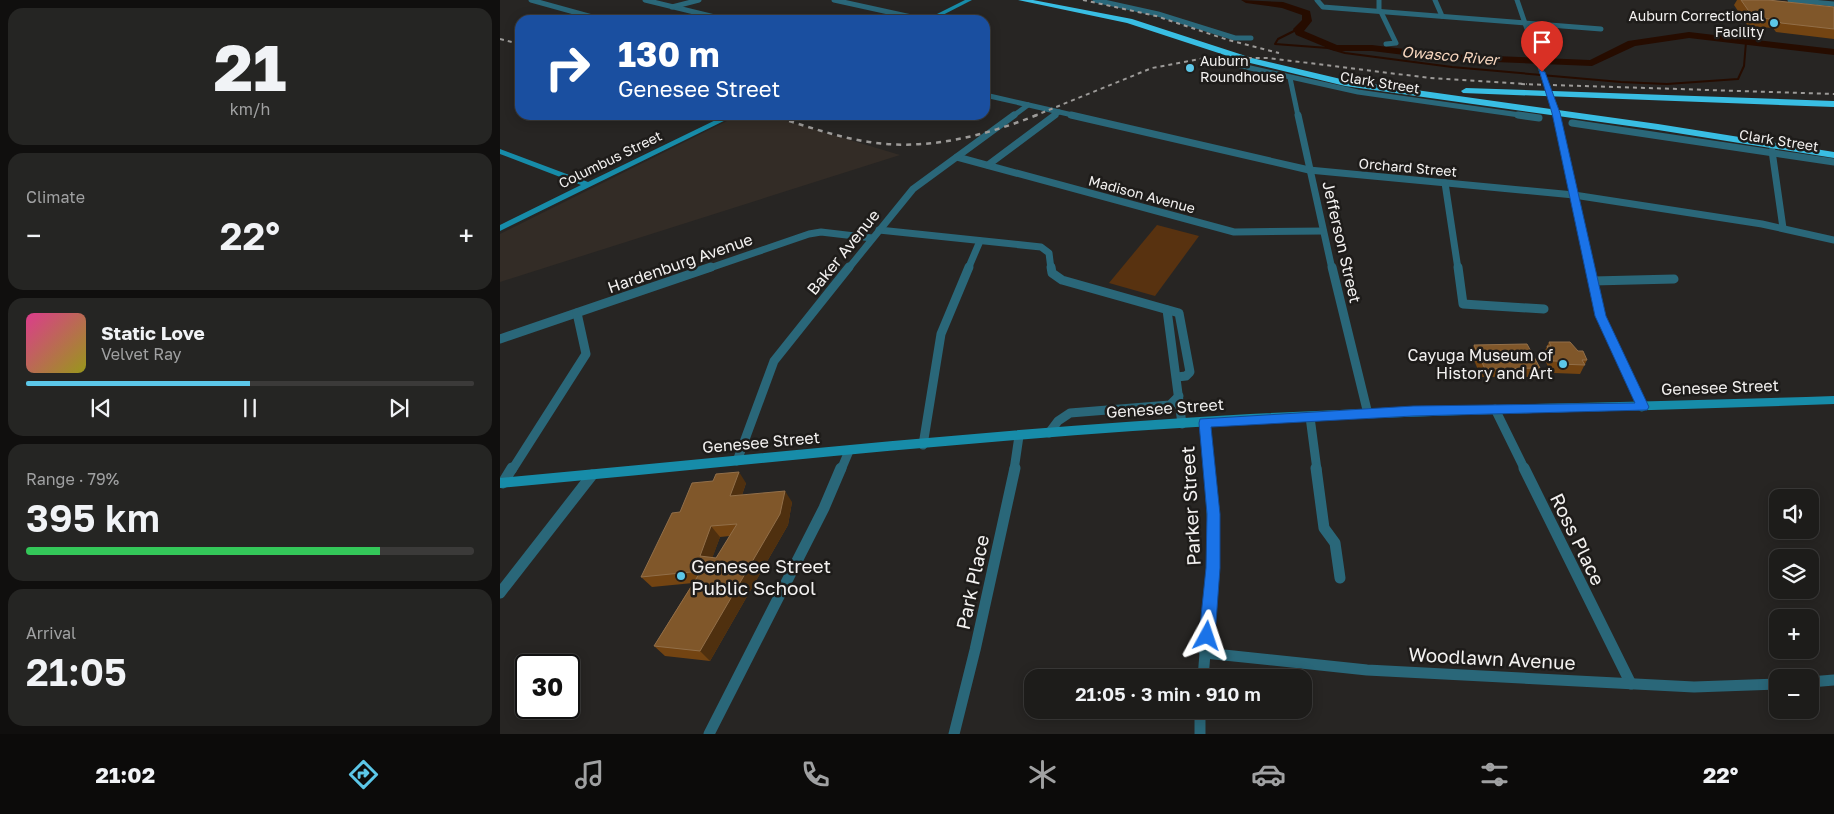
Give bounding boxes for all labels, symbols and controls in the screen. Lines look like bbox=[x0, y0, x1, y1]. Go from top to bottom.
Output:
place label: Auburn Correctional Facility bbox=[1629, 7, 1764, 40]
marker: Auburn Correctional Facility bbox=[1768, 17, 1780, 29]
pin bbox=[1521, 21, 1563, 72]
text: 21 bbox=[213, 27, 287, 105]
icon: arrive bbox=[1528, 28, 1556, 56]
text: 130 m bbox=[618, 33, 720, 75]
icon: right bbox=[535, 35, 600, 100]
water label: Owasco River bbox=[1401, 42, 1501, 68]
place label: Auburn Roundhouse bbox=[1200, 52, 1285, 85]
marker: Auburn Roundhouse bbox=[1184, 62, 1196, 74]
street label: Clark Street bbox=[1339, 67, 1421, 97]
text: Genesee Street bbox=[618, 75, 780, 102]
text: km/h bbox=[230, 99, 270, 119]
street label: Clark Street bbox=[1738, 125, 1820, 155]
street label: Columbus Street bbox=[556, 127, 664, 191]
street label: Orchard Street bbox=[1358, 154, 1458, 180]
street label: Madison Avenue bbox=[1087, 172, 1197, 216]
street label: Jefferson Street bbox=[1318, 179, 1366, 305]
text: Climate bbox=[26, 187, 85, 207]
street label: Baker Avenue bbox=[802, 205, 884, 299]
text: 22° bbox=[220, 213, 280, 258]
text: − bbox=[26, 219, 41, 252]
text: + bbox=[459, 219, 474, 252]
street label: Hardenburg Avenue bbox=[605, 229, 755, 297]
text: Static Love bbox=[101, 321, 205, 344]
text: Velvet Ray bbox=[101, 344, 182, 364]
place label: Cayuga Museum of History and Art bbox=[1408, 345, 1553, 383]
marker: Cayuga Museum of History and Art bbox=[1557, 358, 1569, 370]
street label: Genesee Street bbox=[1661, 375, 1779, 399]
icon: previous bbox=[87, 394, 115, 422]
icon: pause bbox=[236, 394, 264, 422]
icon: next bbox=[385, 394, 413, 422]
street label: Genesee Street bbox=[1105, 394, 1225, 422]
street label: Genesee Street bbox=[701, 427, 821, 457]
street label: Parker Street bbox=[1175, 445, 1205, 567]
text: Range · 79% bbox=[26, 469, 119, 489]
street label: Ross Place bbox=[1546, 489, 1610, 589]
map controls bbox=[1769, 489, 1819, 719]
button: sound bbox=[1769, 489, 1819, 539]
text: 395 km bbox=[26, 495, 160, 540]
street label: Park Place bbox=[951, 532, 993, 632]
button: layers bbox=[1769, 549, 1819, 599]
place label: Genesee Street Public School bbox=[691, 554, 831, 599]
marker: Genesee Street Public School bbox=[675, 570, 687, 582]
position arrow bbox=[1180, 609, 1232, 661]
button: + bbox=[1769, 609, 1819, 659]
text: Arrival bbox=[26, 623, 76, 643]
street label: Woodlawn Avenue bbox=[1408, 642, 1576, 674]
text: 21:05 bbox=[26, 649, 127, 694]
speed limit sign: 30 bbox=[515, 654, 580, 719]
button: − bbox=[1769, 669, 1819, 719]
text: 21:05 · 3 min · 910 m bbox=[1075, 682, 1261, 705]
icon: directions bbox=[346, 757, 381, 792]
icon: music bbox=[572, 757, 607, 792]
icon: phone bbox=[798, 757, 833, 792]
icon: climate bbox=[1025, 757, 1060, 792]
icon: car bbox=[1251, 757, 1286, 792]
icon: filters bbox=[1477, 757, 1512, 792]
text: 21:02 bbox=[96, 761, 155, 788]
text: 22° bbox=[1703, 761, 1738, 788]

